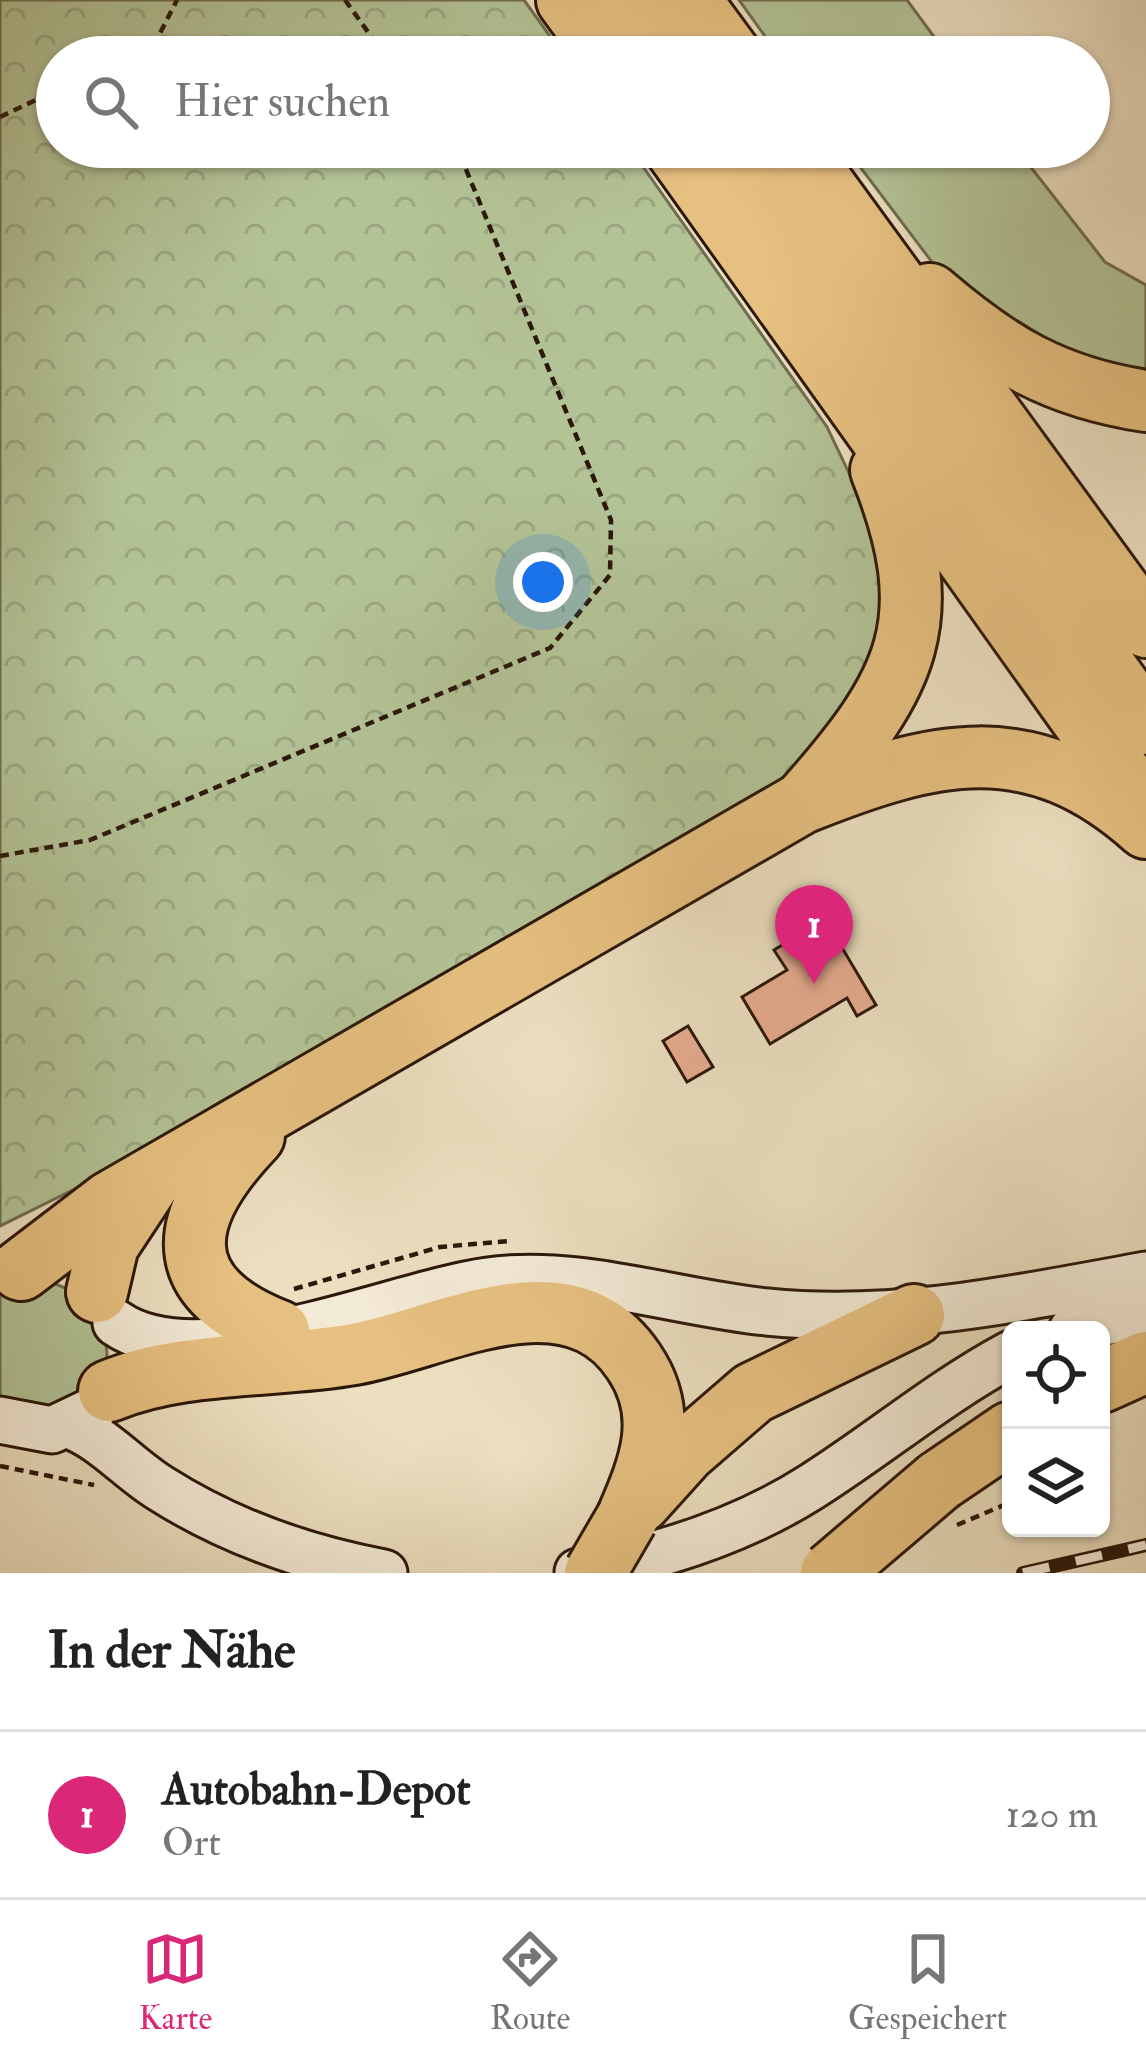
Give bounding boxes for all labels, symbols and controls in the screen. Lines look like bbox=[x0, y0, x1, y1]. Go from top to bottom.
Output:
search box bbox=[36, 36, 1110, 168]
icon: search bbox=[78, 69, 144, 135]
text: Hier suchen bbox=[174, 74, 390, 130]
your location bbox=[513, 552, 573, 612]
pin: 1 bbox=[775, 885, 853, 984]
map controls bbox=[1002, 1321, 1110, 1537]
button: locate bbox=[1002, 1321, 1110, 1429]
button: layers bbox=[1002, 1429, 1110, 1537]
text: In der Nähe bbox=[48, 1619, 295, 1683]
text: Autobahn-Depot bbox=[162, 1762, 471, 1818]
text: 1 bbox=[80, 1790, 94, 1839]
text: 120 m bbox=[1006, 1790, 1098, 1839]
text: Ort bbox=[162, 1818, 221, 1867]
tab: Karte bbox=[139, 1926, 212, 2039]
tab: Route bbox=[490, 1926, 570, 2039]
tab: Gespeichert bbox=[848, 1926, 1007, 2039]

